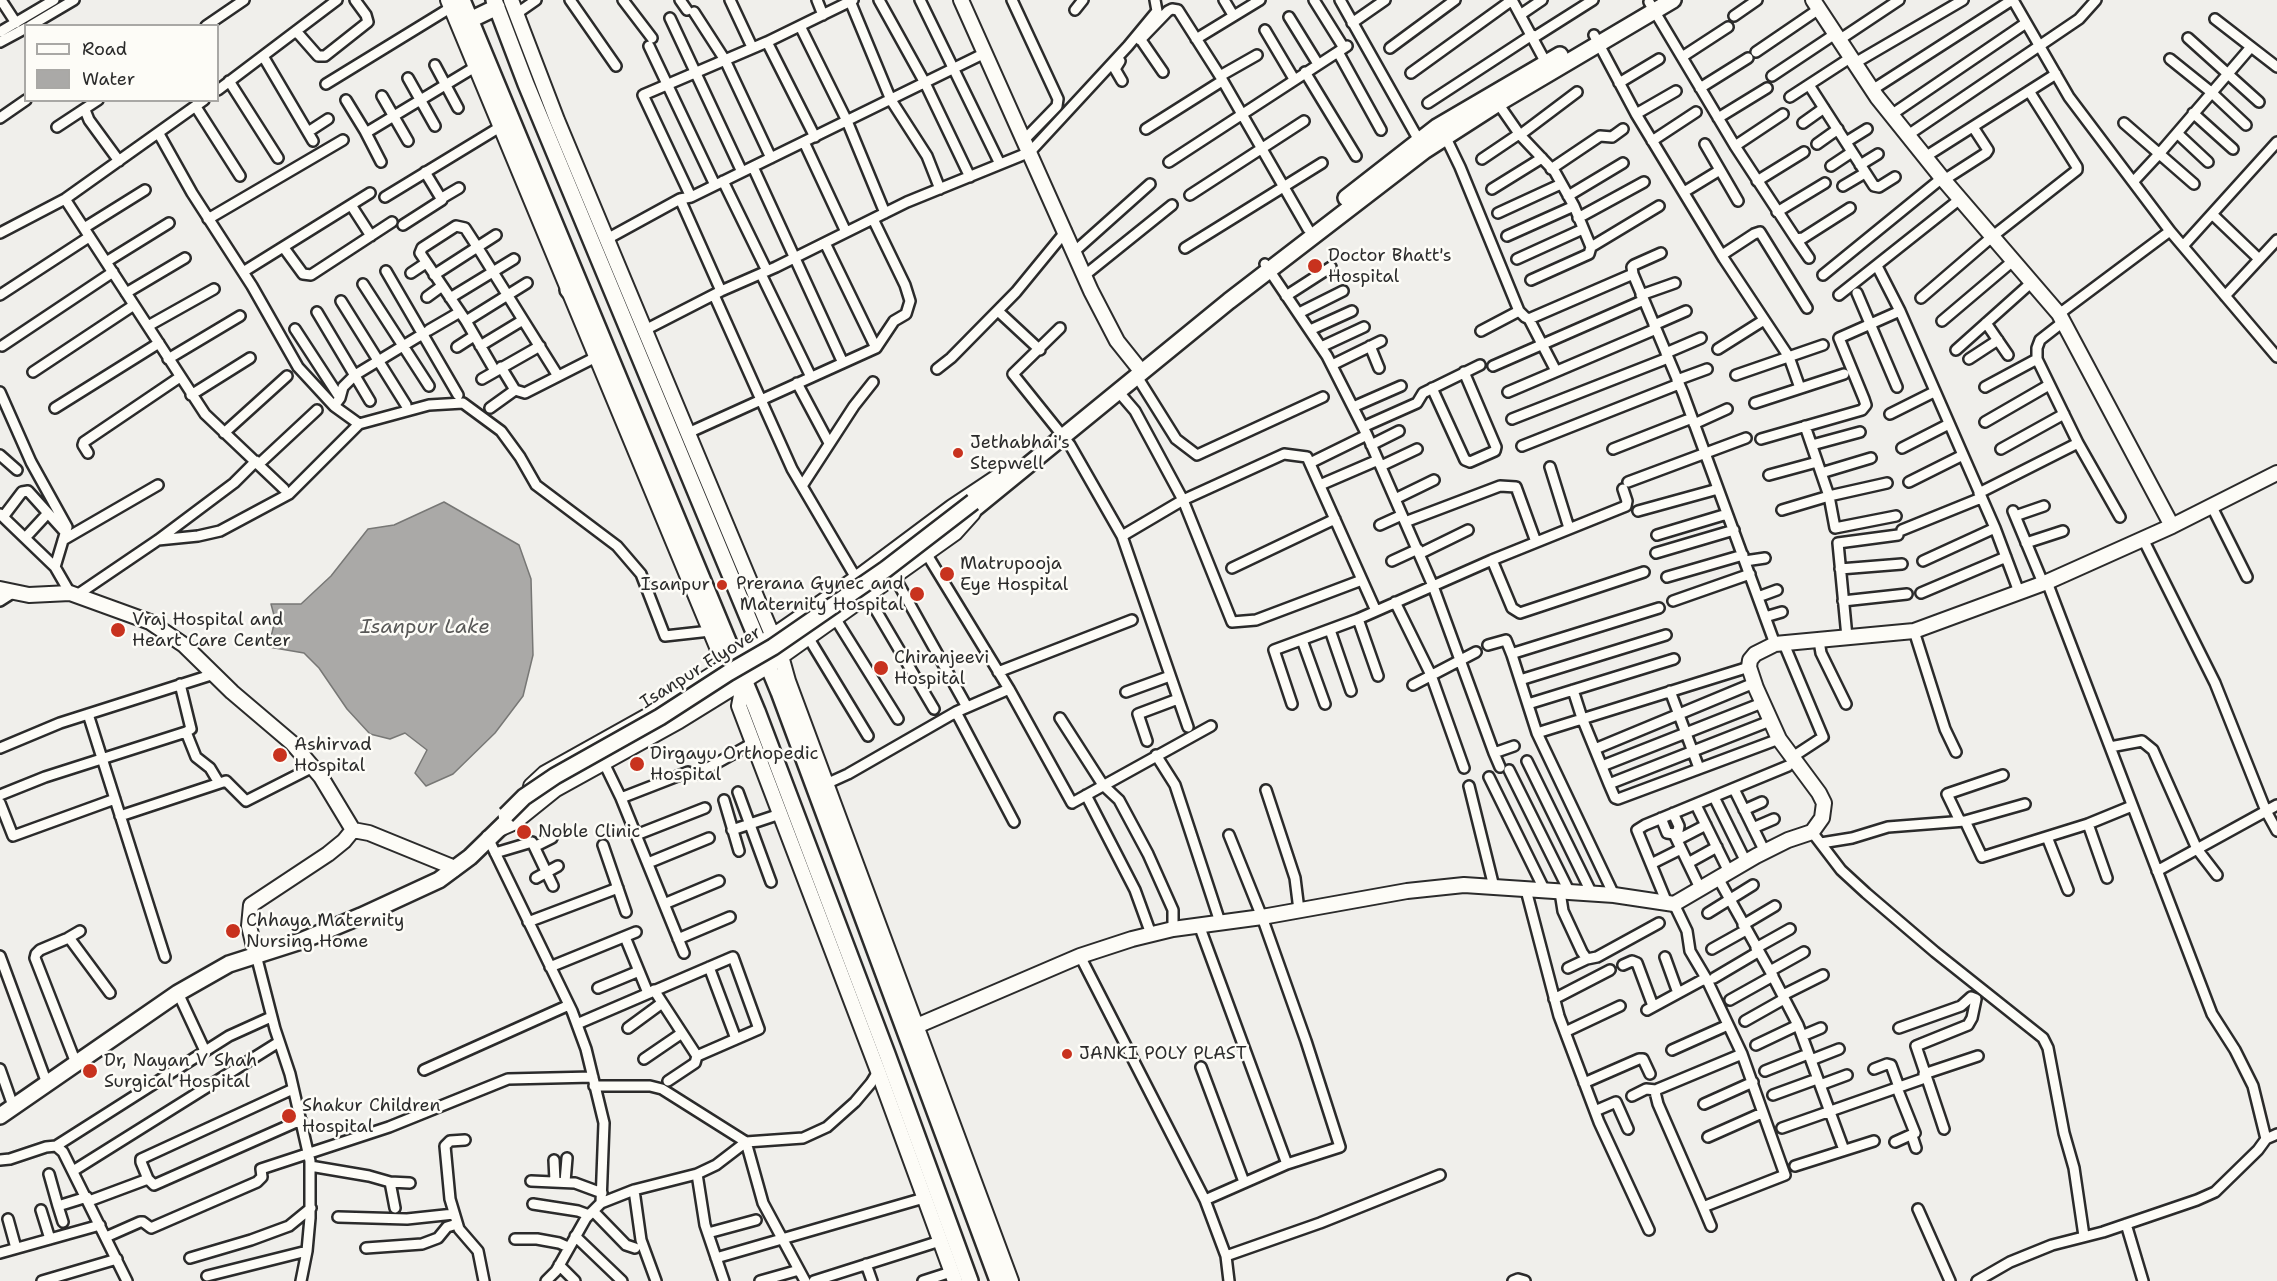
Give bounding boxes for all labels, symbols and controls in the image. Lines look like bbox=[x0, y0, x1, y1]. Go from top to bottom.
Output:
legend bbox=[24, 24, 219, 102]
text: Road bbox=[82, 37, 127, 61]
text: Water bbox=[82, 67, 135, 91]
place label: Doctor Bhatt's Hospital bbox=[1328, 245, 1452, 288]
marker: Doctor Bhatt's Hospital bbox=[1306, 257, 1324, 275]
place label: Jethabhai's Stepwell bbox=[970, 432, 1070, 474]
marker: Jethabhai's Stepwell bbox=[951, 446, 965, 460]
place label: Matrupooja Eye Hospital bbox=[960, 553, 1068, 596]
marker: Matrupooja Eye Hospital bbox=[938, 565, 956, 583]
place label: Prerana Gynec and Maternity Hospital bbox=[736, 573, 904, 616]
place label: Isanpur bbox=[641, 574, 710, 596]
marker: Isanpur bbox=[715, 578, 729, 592]
marker: Prerana Gynec and Maternity Hospital bbox=[908, 585, 926, 603]
place label: Vraj Hospital and Heart Care Center bbox=[132, 609, 291, 652]
water label: Isanpur Lake bbox=[360, 616, 490, 640]
marker: Vraj Hospital and Heart Care Center bbox=[109, 621, 127, 639]
street label: Isanpur Flyover bbox=[636, 622, 766, 714]
place label: Chiranjeevi Hospital bbox=[894, 647, 989, 690]
marker: Chiranjeevi Hospital bbox=[872, 659, 890, 677]
place label: Ashirvad Hospital bbox=[294, 734, 372, 777]
place label: Dirgayu Orthopedic Hospital bbox=[650, 743, 819, 786]
marker: Ashirvad Hospital bbox=[271, 746, 289, 764]
marker: Dirgayu Orthopedic Hospital bbox=[628, 755, 646, 773]
place label: Noble Clinic bbox=[538, 821, 640, 843]
marker: Noble Clinic bbox=[515, 823, 533, 841]
place label: Chhaya Maternity Nursing Home bbox=[246, 910, 404, 952]
marker: Chhaya Maternity Nursing Home bbox=[224, 922, 242, 940]
place label: JANKI POLY PLAST bbox=[1079, 1043, 1247, 1065]
marker: JANKI POLY PLAST bbox=[1060, 1047, 1074, 1061]
place label: Dr, Nayan V Shah Surgical Hospital bbox=[104, 1050, 257, 1092]
marker: Dr, Nayan V Shah Surgical Hospital bbox=[81, 1062, 99, 1080]
place label: Shakur Children Hospital bbox=[302, 1095, 441, 1138]
marker: Shakur Children Hospital bbox=[280, 1107, 298, 1125]

